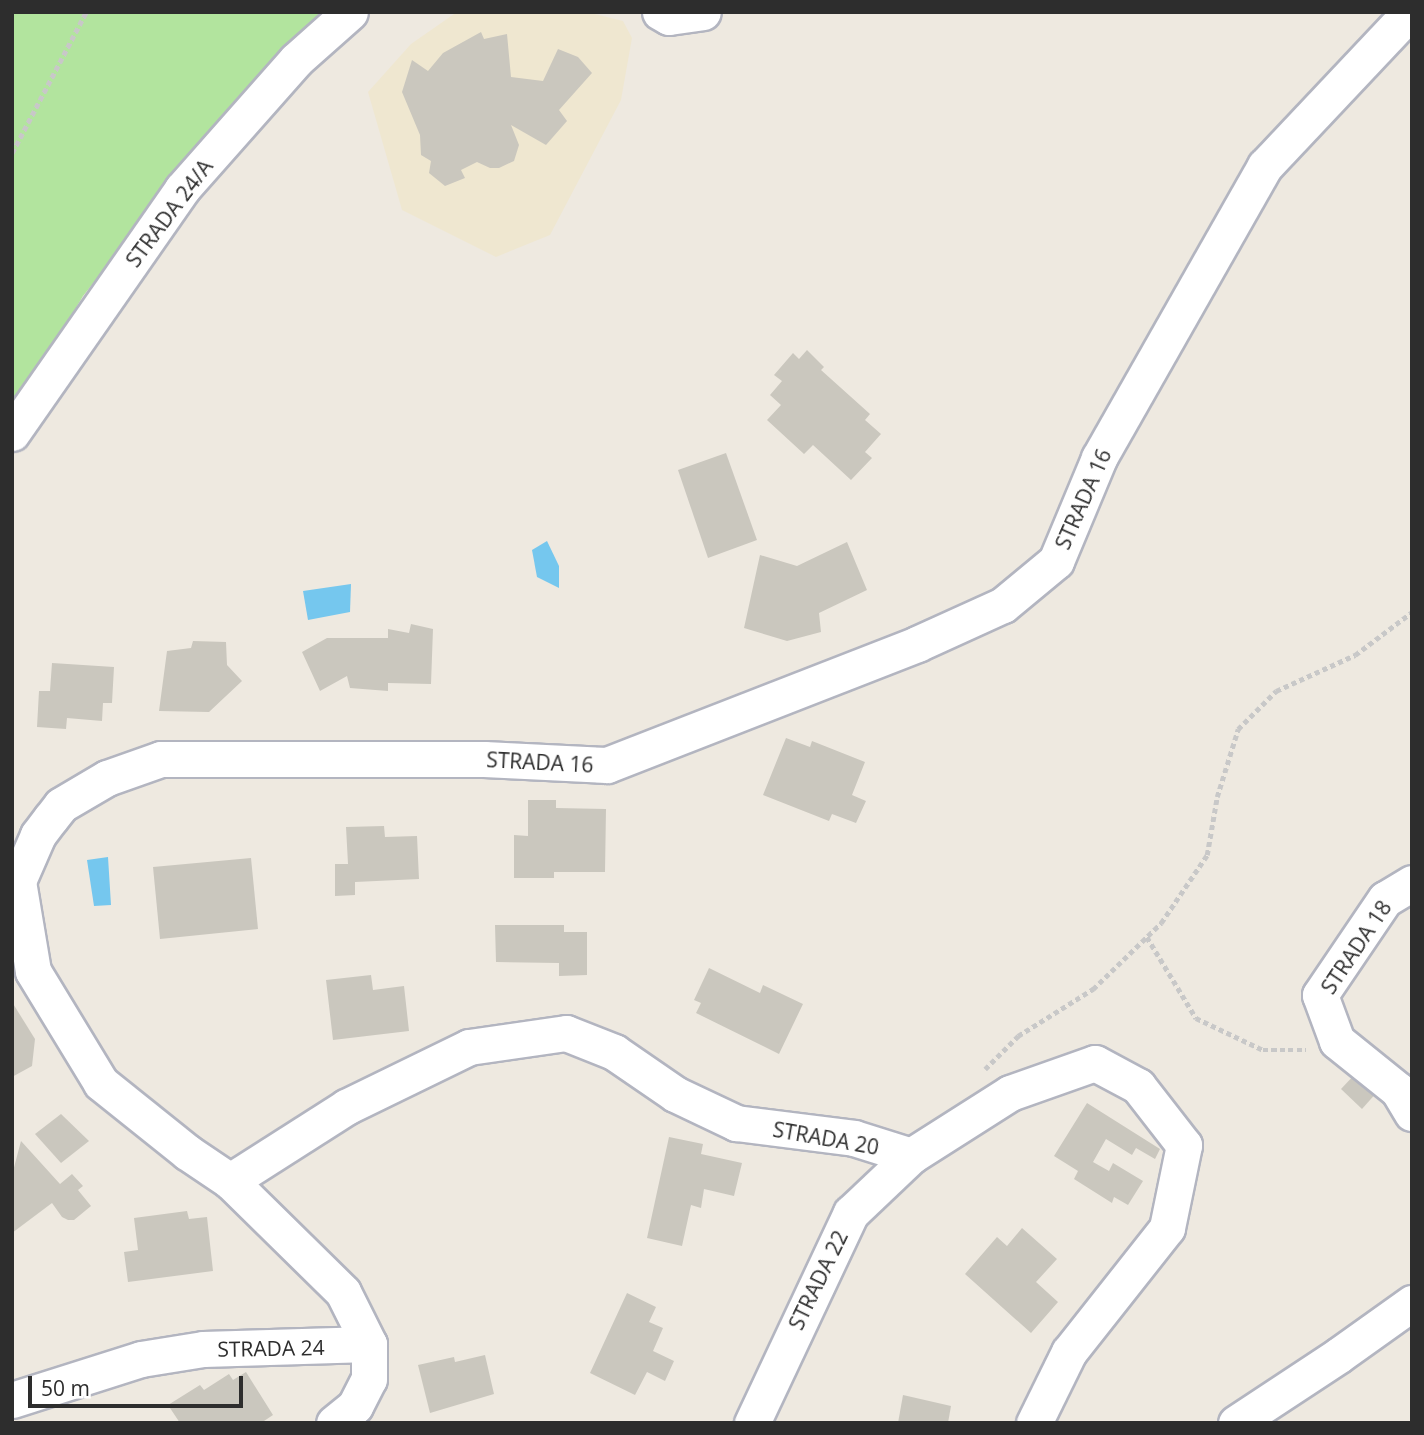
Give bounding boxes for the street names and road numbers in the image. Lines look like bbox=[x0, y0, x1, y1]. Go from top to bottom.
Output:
street label: STRADA 24/A bbox=[120, 154, 218, 272]
street label: STRADA 16 bbox=[1050, 445, 1116, 553]
street label: STRADA 16 bbox=[486, 747, 594, 777]
street label: STRADA 18 bbox=[1316, 895, 1396, 999]
street label: STRADA 20 bbox=[771, 1116, 881, 1160]
street label: STRADA 22 bbox=[783, 1226, 853, 1334]
street label: STRADA 24 bbox=[217, 1334, 325, 1362]

